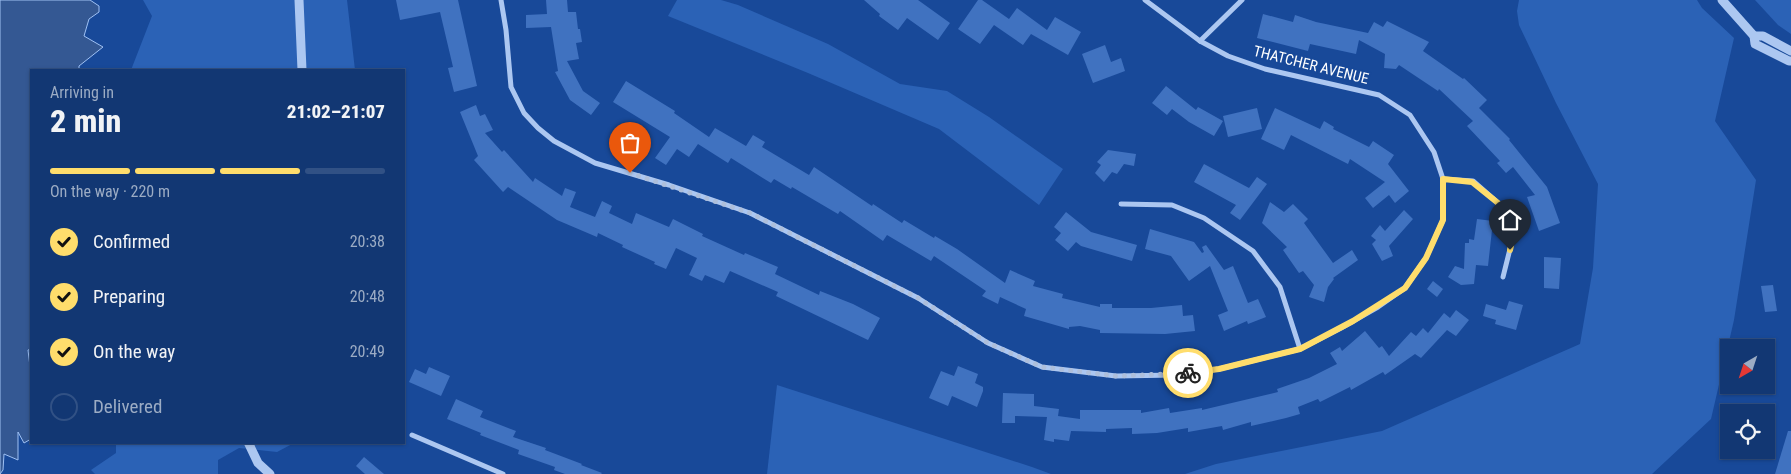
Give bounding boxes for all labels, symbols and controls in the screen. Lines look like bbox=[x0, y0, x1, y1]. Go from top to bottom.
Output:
street label: THATCHER AVENUE bbox=[1251, 42, 1371, 88]
text: Arriving in bbox=[50, 83, 114, 102]
text: 21:02–21:07 bbox=[287, 100, 385, 123]
text: 2 min bbox=[50, 102, 121, 140]
pin bbox=[609, 122, 651, 173]
icon: bag bbox=[616, 129, 644, 157]
text: On the way · 220 m bbox=[50, 182, 170, 201]
pin bbox=[1489, 199, 1531, 250]
icon: home bbox=[1496, 206, 1524, 234]
icon: check bbox=[50, 228, 78, 256]
text: Confirmed bbox=[93, 230, 170, 253]
text: 20:38 bbox=[350, 232, 385, 251]
icon: check bbox=[50, 283, 78, 311]
text: Preparing bbox=[93, 285, 165, 308]
text: 20:48 bbox=[350, 287, 385, 306]
icon: check bbox=[50, 338, 78, 366]
north arrow bbox=[1720, 339, 1775, 394]
map controls bbox=[1720, 339, 1775, 459]
text: On the way bbox=[93, 340, 175, 363]
text: 20:49 bbox=[350, 342, 385, 361]
courier bbox=[1163, 348, 1213, 398]
icon: bike bbox=[1174, 359, 1202, 387]
text: Delivered bbox=[93, 395, 162, 418]
button: locate bbox=[1720, 404, 1775, 459]

